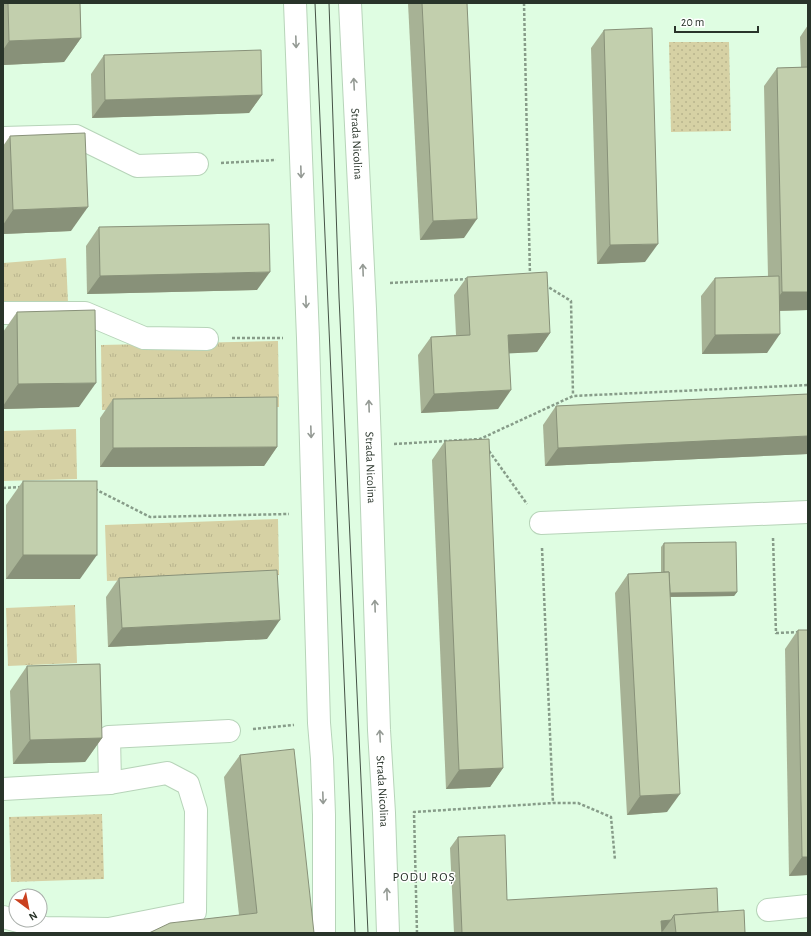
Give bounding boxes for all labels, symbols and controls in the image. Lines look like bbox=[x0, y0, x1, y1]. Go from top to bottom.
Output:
scale bar bbox=[675, 8, 758, 34]
text: 20 m bbox=[681, 16, 704, 28]
one-way arrow bbox=[293, 35, 300, 48]
one-way arrow bbox=[350, 78, 358, 91]
street label: Strada Nicolina bbox=[349, 108, 365, 180]
one-way arrow bbox=[297, 165, 305, 178]
one-way arrow bbox=[359, 264, 366, 277]
one-way arrow bbox=[302, 295, 310, 308]
one-way arrow bbox=[365, 400, 373, 413]
one-way arrow bbox=[307, 425, 314, 438]
street label: Strada Nicolina bbox=[364, 431, 378, 504]
one-way arrow bbox=[372, 600, 379, 613]
one-way arrow bbox=[376, 730, 383, 743]
street label: Strada Nicolina bbox=[375, 755, 390, 828]
one-way arrow bbox=[320, 791, 327, 804]
district label: PODU ROȘ bbox=[392, 871, 456, 885]
north arrow bbox=[8, 888, 48, 928]
one-way arrow bbox=[383, 888, 390, 901]
text: N bbox=[27, 909, 39, 923]

